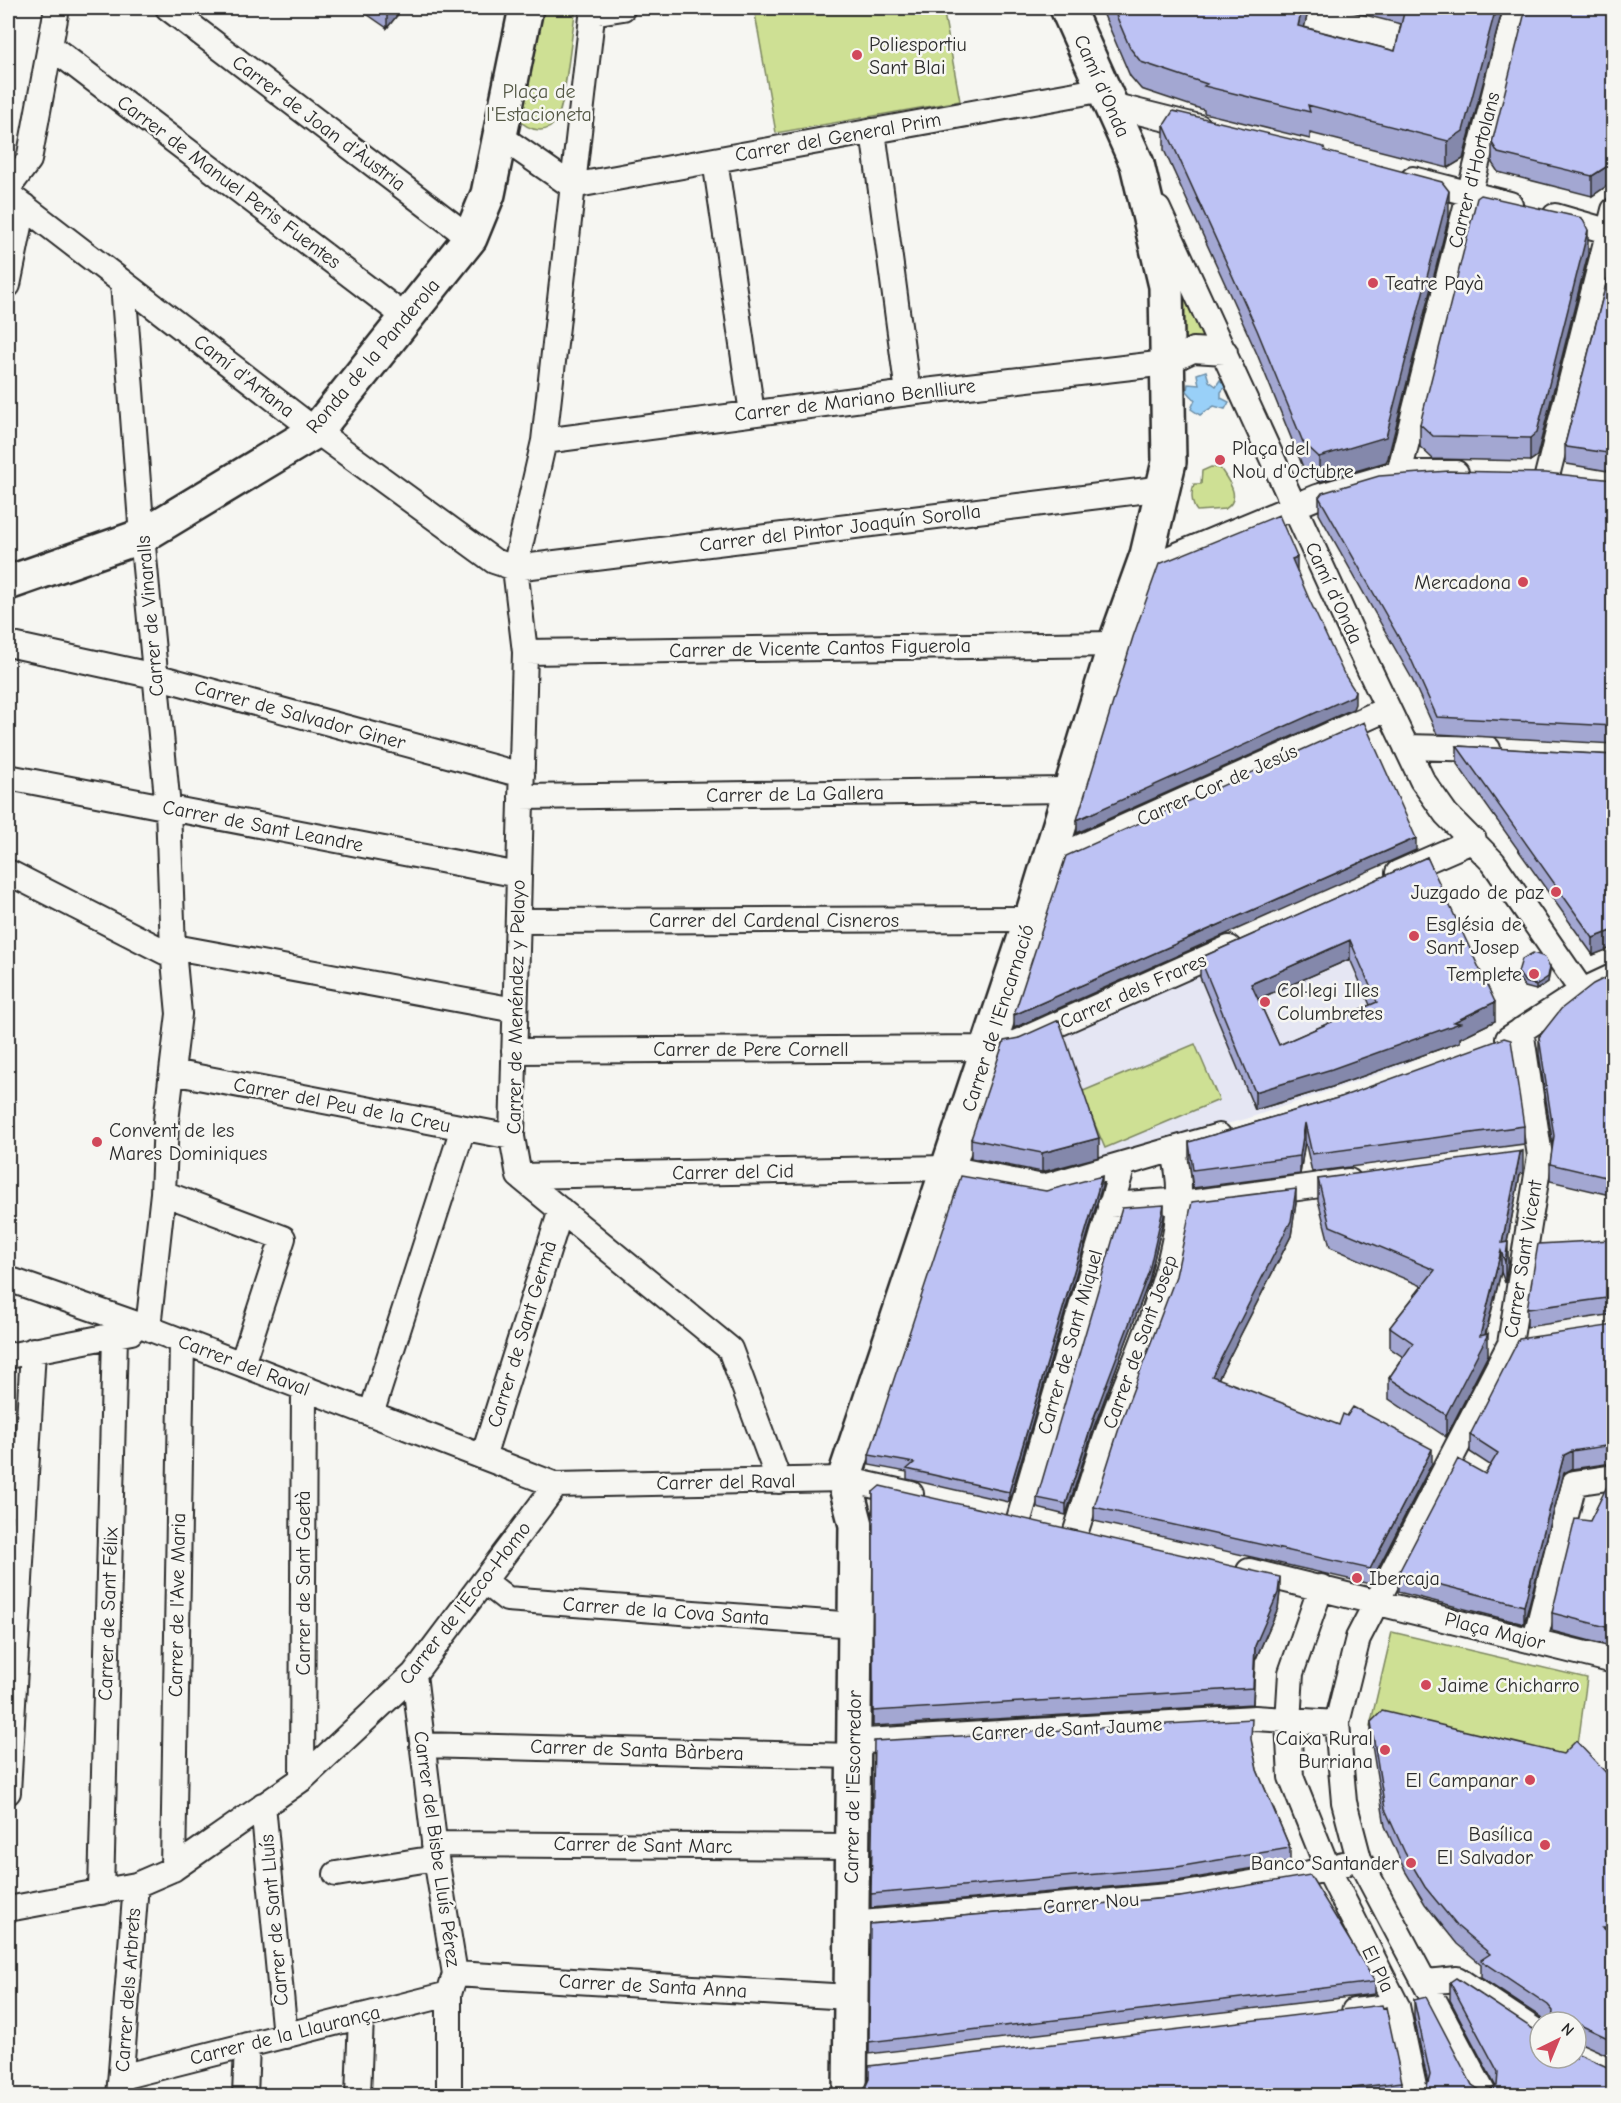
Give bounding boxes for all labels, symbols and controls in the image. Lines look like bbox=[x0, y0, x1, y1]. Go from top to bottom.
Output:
street label: Camí d'Onda bbox=[1069, 31, 1135, 141]
place label: Poliesportiu Sant Blai bbox=[869, 33, 967, 79]
marker: Poliesportiu Sant Blai bbox=[850, 48, 864, 62]
street label: Carrer de Joan d'Àustria bbox=[228, 50, 411, 196]
park label: Plaça de l'Estacioneta bbox=[486, 80, 592, 126]
street label: Carrer de Manuel Peris Fuentes bbox=[113, 90, 345, 274]
street label: Carrer d'Hortolans bbox=[1443, 90, 1505, 250]
street label: Carrer del General Prim bbox=[733, 108, 943, 166]
place label: Teatre Payà bbox=[1385, 272, 1484, 295]
street label: Ronda de la Panderola bbox=[302, 274, 444, 438]
marker: Teatre Payà bbox=[1366, 276, 1380, 290]
street label: Camí d'Artana bbox=[189, 330, 299, 422]
street label: Carrer de Mariano Benlliure bbox=[733, 374, 977, 426]
place label: Plaça del Nou d'Octubre bbox=[1232, 437, 1354, 483]
marker: Plaça del Nou d'Octubre bbox=[1213, 453, 1227, 467]
street label: Carrer del Pintor Joaquín Sorolla bbox=[698, 499, 982, 557]
street label: Carrer de Vinaralls bbox=[131, 534, 169, 698]
street label: Camí d'Onda bbox=[1300, 538, 1368, 648]
place label: Mercadona bbox=[1414, 571, 1511, 594]
marker: Mercadona bbox=[1516, 575, 1530, 589]
street label: Carrer de Vicente Cantos Figuerola bbox=[669, 634, 971, 662]
street label: Carrer de Salvador Giner bbox=[192, 676, 408, 754]
street label: Carrer Cor de Jesús bbox=[1133, 739, 1301, 831]
street label: Carrer de La Gallera bbox=[706, 781, 884, 807]
street label: Carrer de Sant Leandre bbox=[161, 795, 365, 857]
street label: Carrer de Menéndez y Pelayo bbox=[502, 879, 530, 1135]
place label: Juzgado de paz bbox=[1411, 881, 1544, 904]
marker: Juzgado de paz bbox=[1549, 885, 1563, 899]
street label: Carrer del Cardenal Cisneros bbox=[649, 909, 899, 932]
place label: Església de Sant Josep bbox=[1426, 913, 1522, 959]
street label: Carrer de l'Encarnació bbox=[957, 921, 1039, 1115]
marker: Església de Sant Josep bbox=[1407, 929, 1421, 943]
street label: Carrer dels Frares bbox=[1056, 948, 1210, 1034]
place label: Templete bbox=[1446, 963, 1522, 986]
marker: Templete bbox=[1527, 967, 1541, 981]
place label: Col·legi Illes Columbretes bbox=[1277, 979, 1383, 1025]
marker: Col·legi Illes Columbretes bbox=[1258, 995, 1272, 1009]
street label: Carrer de Pere Cornell bbox=[653, 1038, 849, 1061]
street label: Carrer del Peu de la Creu bbox=[232, 1073, 452, 1137]
place label: Convent de les Mares Dominiques bbox=[109, 1119, 267, 1165]
marker: Convent de les Mares Dominiques bbox=[90, 1135, 104, 1149]
street label: Carrer del Cid bbox=[672, 1159, 794, 1185]
street label: Carrer Sant Vicent bbox=[1499, 1177, 1547, 1339]
street label: Carrer de Sant Germà bbox=[483, 1238, 561, 1430]
street label: Carrer de Sant Miquel bbox=[1033, 1247, 1107, 1437]
street label: Carrer de Sant Josep bbox=[1098, 1252, 1182, 1432]
street label: Carrer del Raval bbox=[175, 1329, 313, 1401]
street label: Carrer del Raval bbox=[656, 1469, 796, 1495]
street label: Carrer de Sant Gaetà bbox=[292, 1491, 315, 1675]
street label: Carrer de l'Ave Maria bbox=[164, 1513, 190, 1697]
street label: Carrer de l'Ecco-Homo bbox=[394, 1517, 536, 1689]
street label: Carrer de Sant Félix bbox=[93, 1526, 123, 1701]
place label: Ibercaja bbox=[1369, 1567, 1440, 1590]
marker: Ibercaja bbox=[1350, 1571, 1364, 1585]
street label: Carrer de la Cova Santa bbox=[562, 1592, 770, 1630]
street label: Plaça Major bbox=[1442, 1607, 1548, 1655]
place label: Jaime Chicharro bbox=[1438, 1674, 1580, 1697]
marker: Jaime Chicharro bbox=[1419, 1678, 1433, 1692]
street label: Carrer de l'Escorredor bbox=[840, 1690, 866, 1884]
street label: Carrer de Sant Jaume bbox=[971, 1713, 1163, 1745]
place label: Caixa Rural Burriana bbox=[1275, 1727, 1373, 1773]
street label: Carrer del Bisbe Lluís Pérez bbox=[409, 1730, 465, 1969]
street label: Carrer de Santa Bàrbera bbox=[530, 1735, 744, 1765]
marker: Caixa Rural Burriana bbox=[1378, 1743, 1392, 1757]
place label: El Campanar bbox=[1405, 1769, 1518, 1792]
marker: El Campanar bbox=[1523, 1773, 1537, 1787]
place label: Basílica El Salvador bbox=[1437, 1823, 1533, 1869]
street label: Carrer de Sant Marc bbox=[553, 1832, 733, 1858]
street label: Carrer de Sant Lluís bbox=[255, 1833, 293, 2007]
marker: Basílica El Salvador bbox=[1538, 1838, 1552, 1852]
place label: Banco Santander bbox=[1251, 1852, 1399, 1875]
marker: Banco Santander bbox=[1404, 1856, 1418, 1870]
street label: Carrer Nou bbox=[1042, 1887, 1140, 1919]
street label: Carrer dels Arbrets bbox=[111, 1907, 145, 2073]
street label: El Pla bbox=[1357, 1942, 1399, 1996]
street label: Carrer de Santa Anna bbox=[558, 1970, 748, 2002]
street label: Carrer de la Llaurança bbox=[187, 2000, 383, 2070]
north arrow bbox=[1528, 2010, 1588, 2070]
text: N bbox=[1558, 2020, 1578, 2040]

